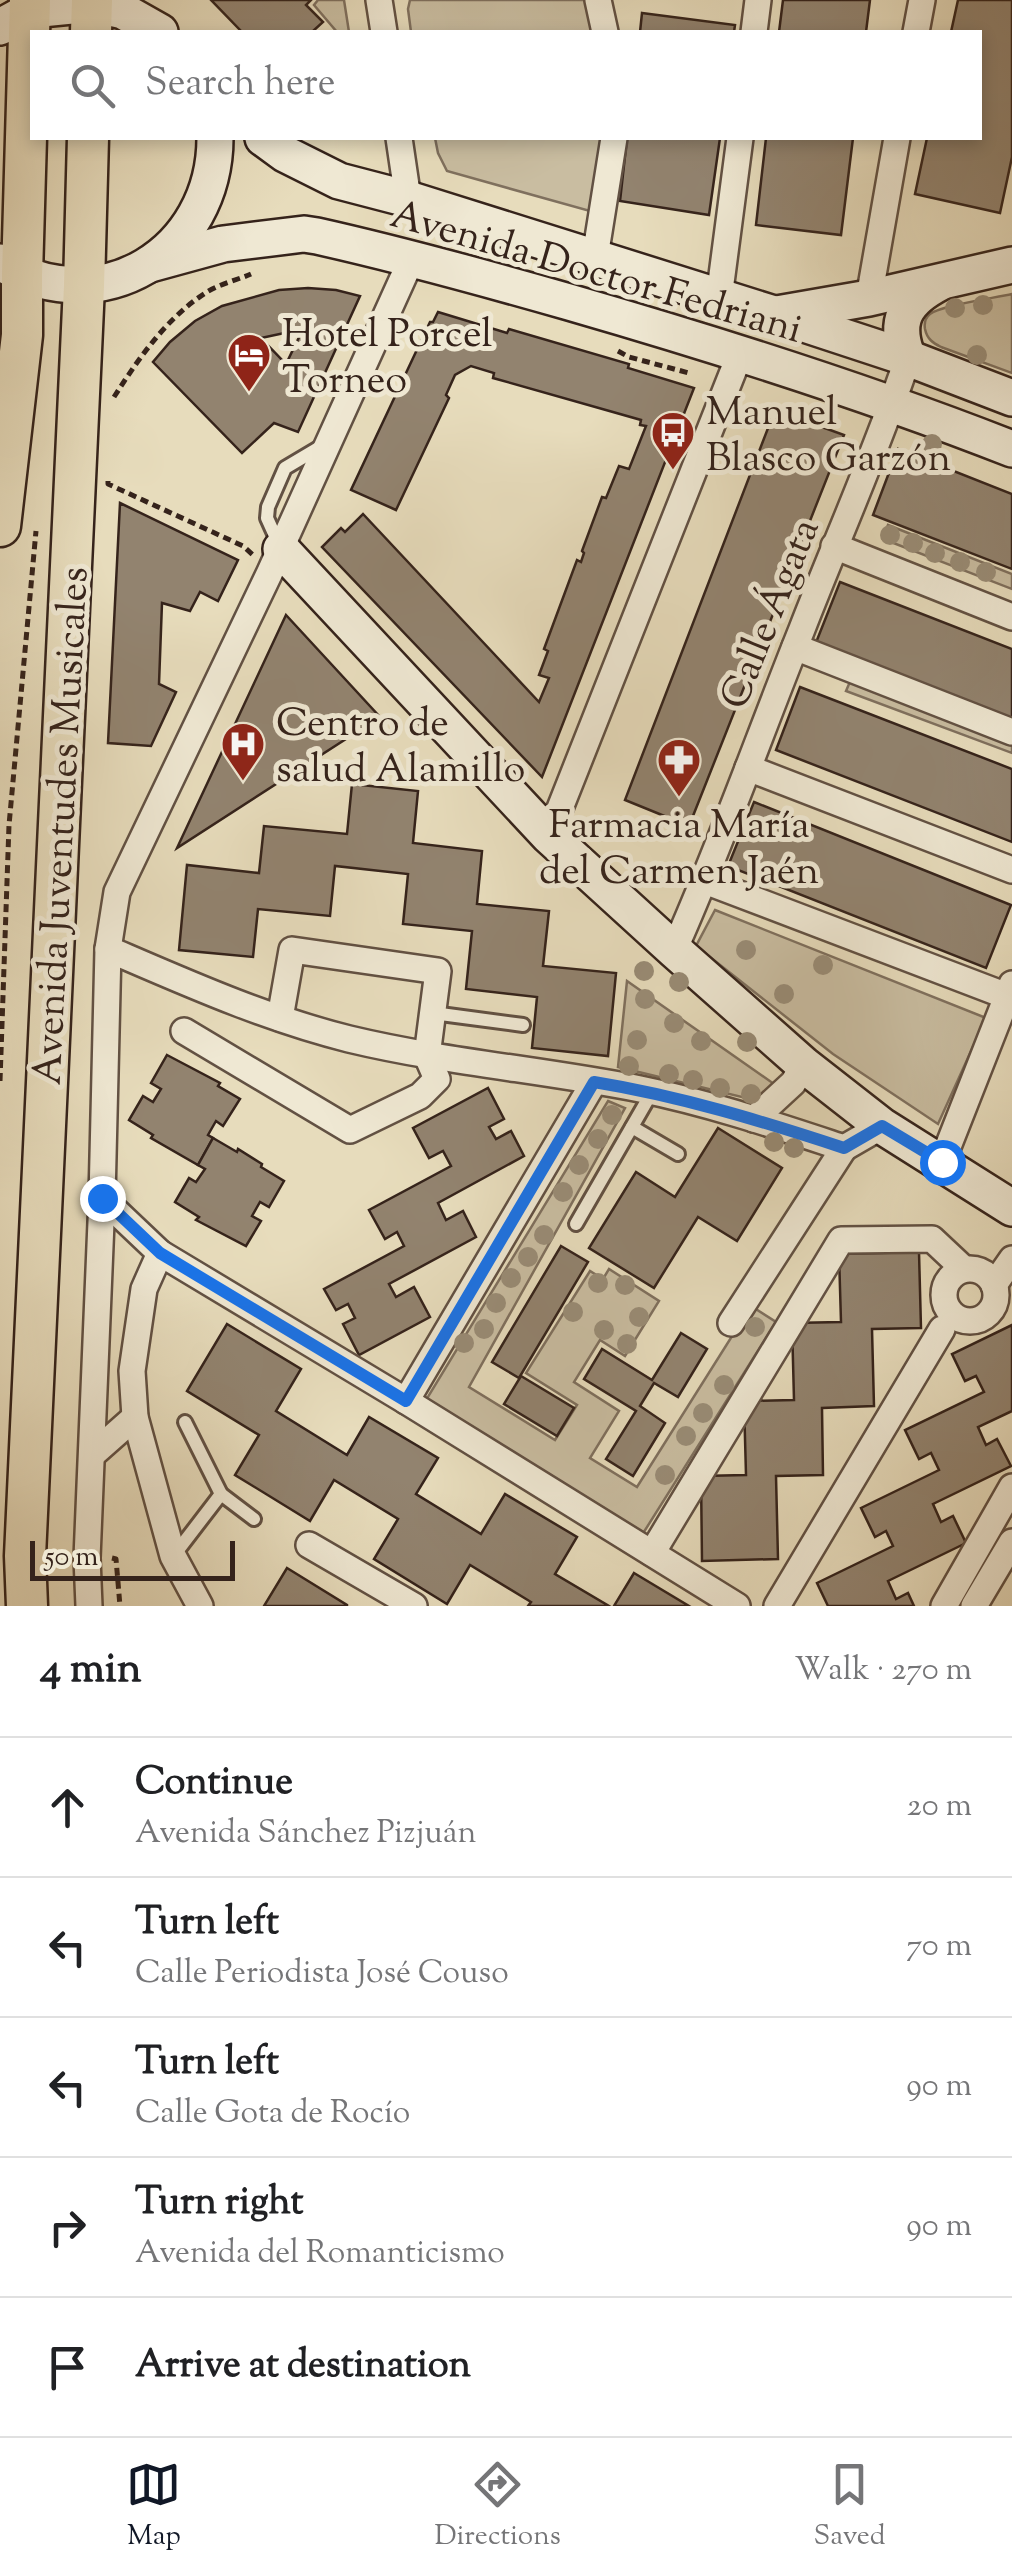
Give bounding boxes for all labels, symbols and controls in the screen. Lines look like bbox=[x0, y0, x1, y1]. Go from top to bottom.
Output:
search box bbox=[30, 30, 982, 140]
icon: search bbox=[65, 58, 120, 113]
text: Search here bbox=[145, 58, 336, 112]
street label: Avenida Doctor Fedriani bbox=[383, 188, 808, 360]
place label: Hotel Porcel Torneo bbox=[282, 308, 493, 411]
hotel icon: Hotel Porcel Torneo bbox=[226, 332, 272, 393]
place label: Manuel Blasco Garzón bbox=[706, 386, 951, 489]
bus stop icon: Manuel Blasco Garzón bbox=[650, 410, 696, 471]
street label: Calle Ágata bbox=[708, 511, 836, 718]
street label: Avenida Juventudes Musicales bbox=[21, 566, 106, 1087]
place label: Centro de salud Alamillo bbox=[276, 697, 525, 800]
hospital icon: Centro de salud Alamillo bbox=[220, 721, 266, 782]
pharmacy icon: Farmacia María del Carmen Jaén bbox=[656, 737, 702, 798]
place label: Farmacia María del Carmen Jaén bbox=[539, 799, 819, 902]
route start bbox=[920, 1140, 966, 1186]
route end bbox=[80, 1176, 126, 1222]
scale bar bbox=[30, 1536, 235, 1581]
text: 50 m bbox=[45, 1538, 99, 1578]
text: 4 min bbox=[40, 1641, 142, 1701]
text: Walk · 270 m bbox=[795, 1648, 972, 1694]
text: Continue bbox=[135, 1757, 293, 1811]
icon: ahead bbox=[40, 1780, 95, 1835]
text: 20 m bbox=[907, 1784, 972, 1830]
text: Avenida Sánchez Pizjuán bbox=[135, 1811, 476, 1857]
text: Turn left bbox=[135, 1897, 279, 1951]
icon: left bbox=[40, 1920, 95, 1975]
text: 70 m bbox=[906, 1924, 972, 1970]
text: Calle Periodista José Couso bbox=[135, 1951, 509, 1997]
text: Turn left bbox=[135, 2037, 279, 2091]
icon: left bbox=[40, 2060, 95, 2115]
text: 90 m bbox=[906, 2064, 972, 2110]
text: Calle Gota de Rocío bbox=[135, 2091, 410, 2137]
text: Turn right bbox=[135, 2177, 303, 2231]
icon: right bbox=[40, 2200, 95, 2255]
text: 90 m bbox=[906, 2204, 972, 2250]
text: Avenida del Romanticismo bbox=[135, 2231, 505, 2277]
icon: arrive bbox=[40, 2340, 95, 2395]
text: Arrive at destination bbox=[135, 2340, 471, 2394]
tab: Map bbox=[126, 2457, 181, 2557]
tab: Directions bbox=[434, 2457, 561, 2557]
tab: Saved bbox=[814, 2457, 886, 2557]

